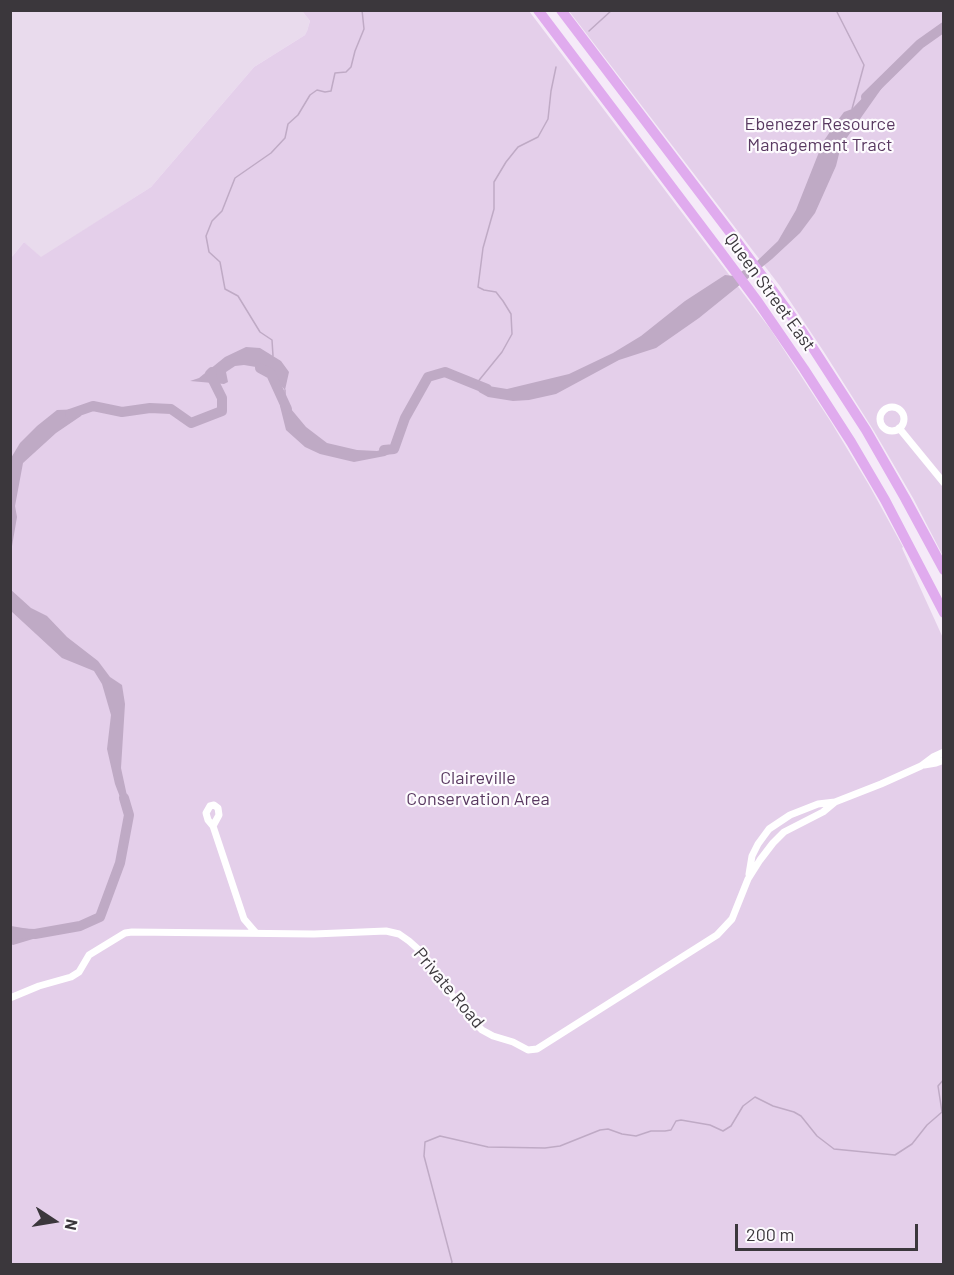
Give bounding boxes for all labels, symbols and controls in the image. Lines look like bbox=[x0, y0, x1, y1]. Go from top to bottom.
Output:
park label: Ebenezer Resource Management Tract bbox=[745, 113, 895, 156]
street label: Queen Street East bbox=[720, 229, 820, 355]
park label: Claireville Conservation Area bbox=[406, 767, 550, 810]
street label: Private Road bbox=[409, 943, 489, 1033]
north arrow bbox=[24, 1191, 84, 1251]
scale bar bbox=[738, 1212, 921, 1250]
text: N bbox=[62, 1218, 82, 1232]
text: 200 m bbox=[746, 1223, 794, 1245]

